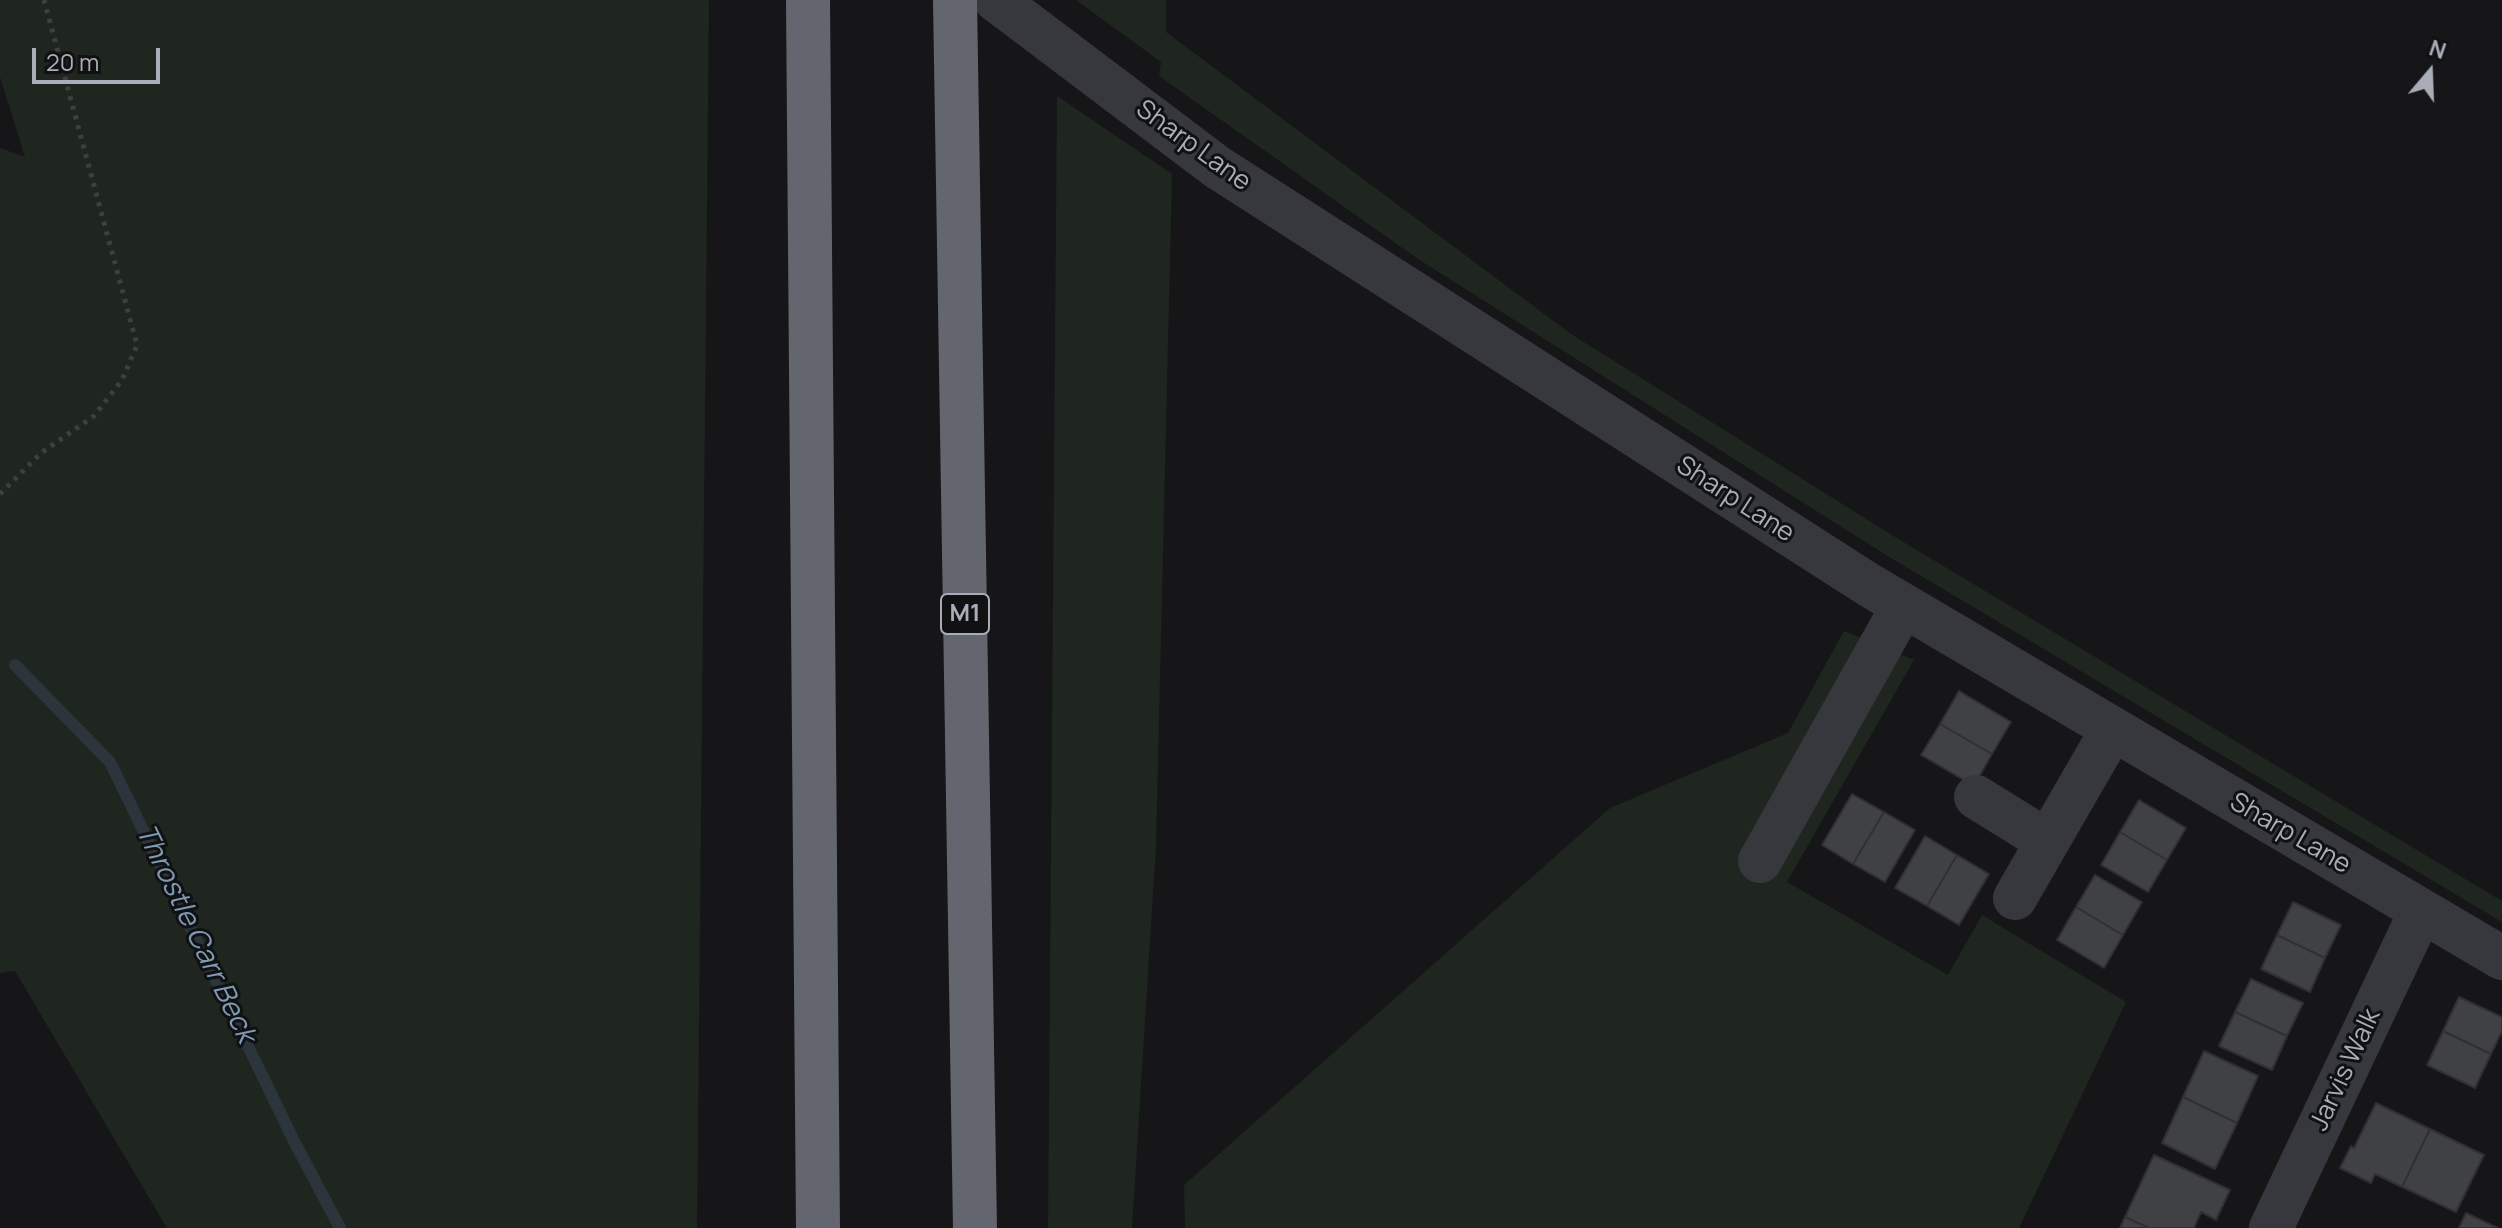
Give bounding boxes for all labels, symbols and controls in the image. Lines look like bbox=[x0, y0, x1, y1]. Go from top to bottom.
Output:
scale bar bbox=[36, 32, 164, 82]
north arrow bbox=[2390, 32, 2470, 112]
text: N bbox=[2425, 33, 2450, 66]
text: 20 m bbox=[46, 45, 99, 78]
street label: Sharp Lane bbox=[1130, 94, 1256, 198]
street label: Sharp Lane bbox=[1670, 450, 1800, 550]
road number: M1 bbox=[941, 594, 989, 634]
street label: Sharp Lane bbox=[2224, 787, 2356, 881]
water label: Throstle Carr Beck bbox=[128, 820, 262, 1048]
street label: Jarvis Walk bbox=[2304, 1004, 2388, 1136]

